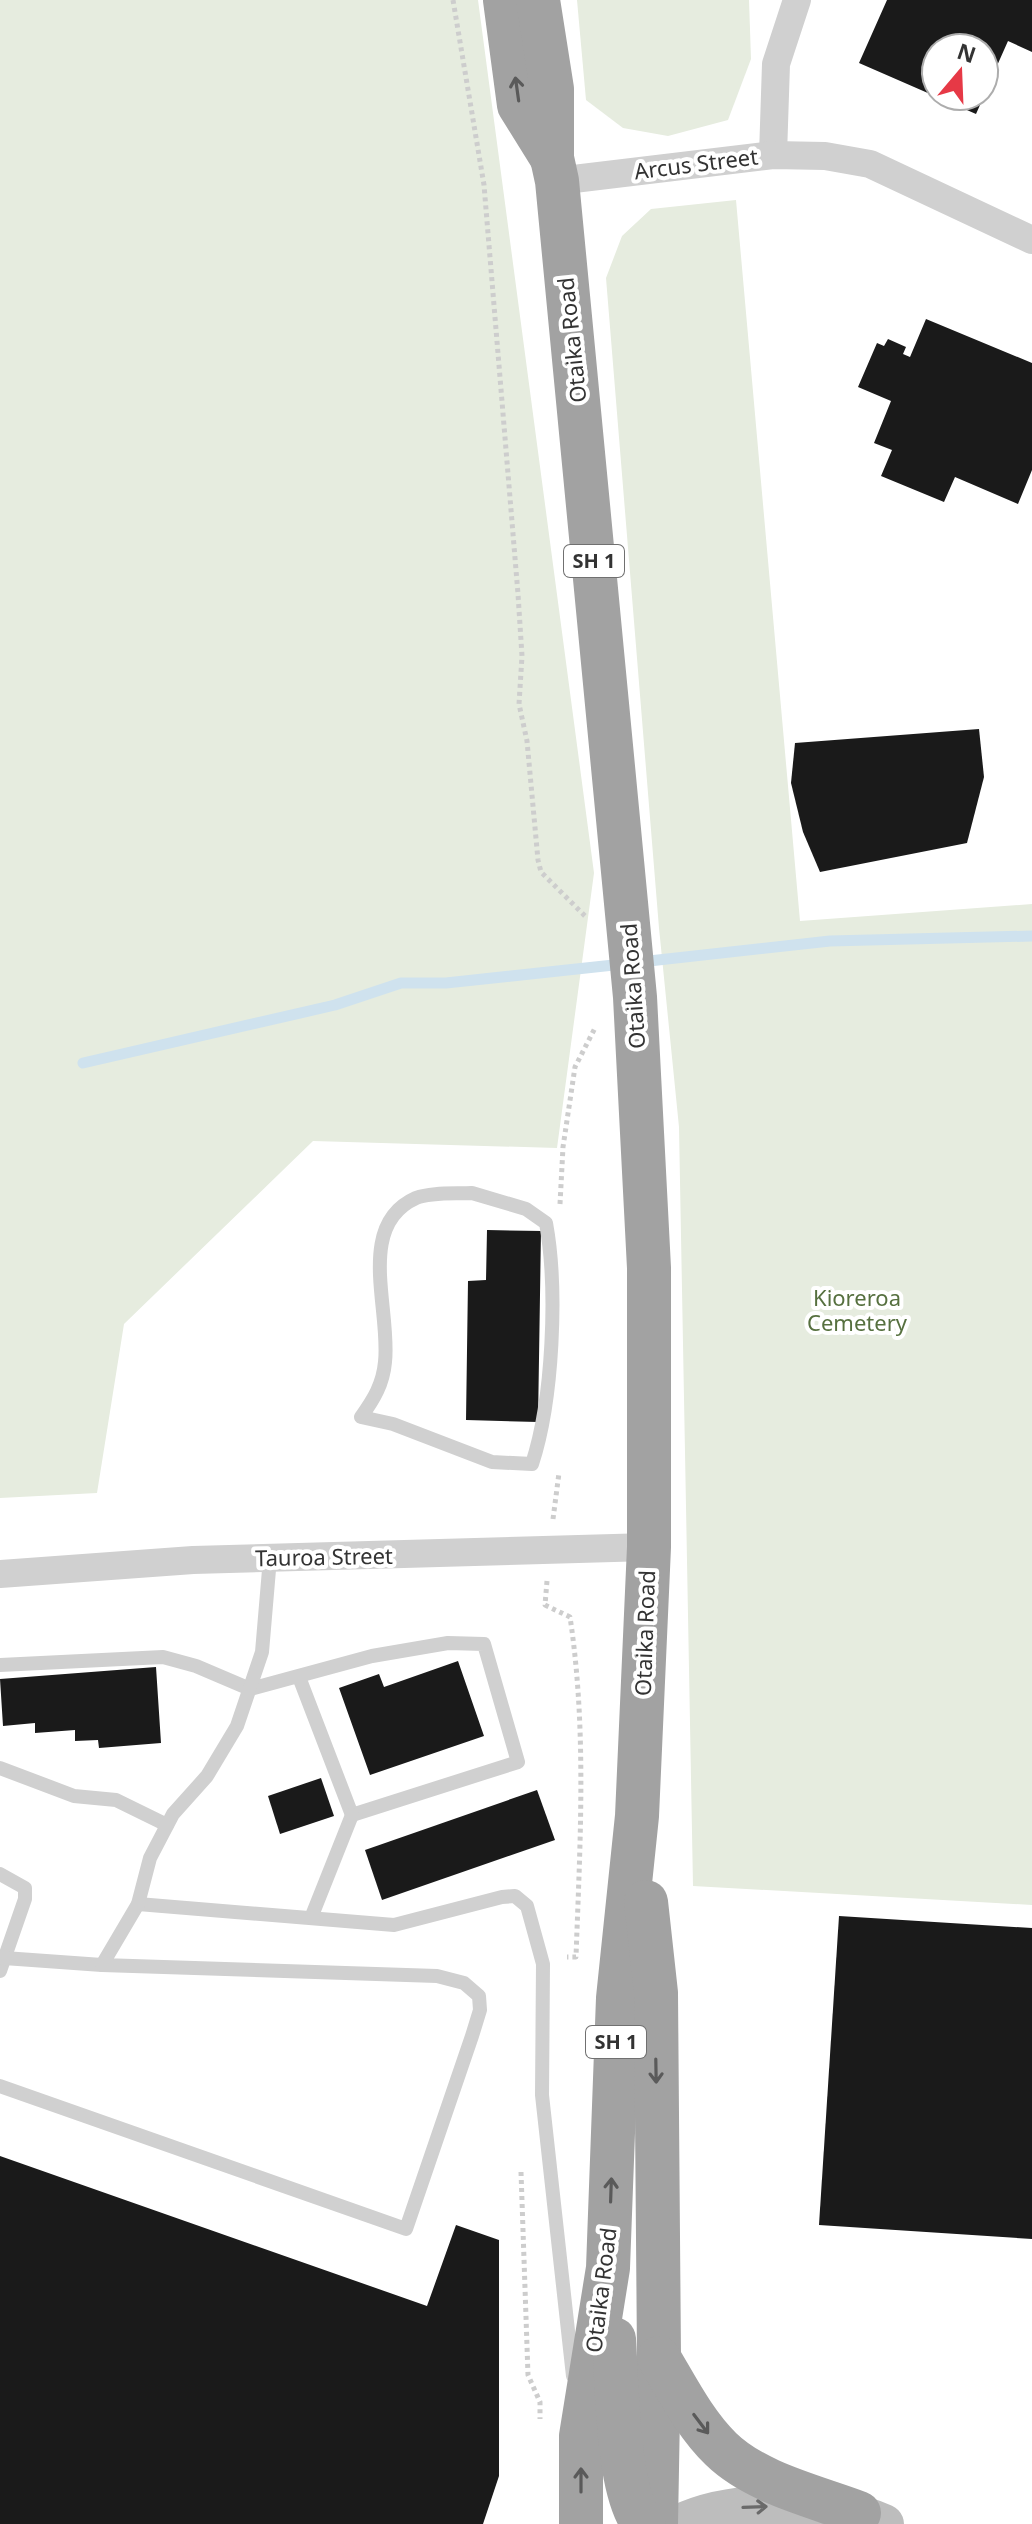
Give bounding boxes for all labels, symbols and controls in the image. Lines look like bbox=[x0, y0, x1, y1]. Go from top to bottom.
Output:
north arrow bbox=[920, 32, 1000, 112]
text: N bbox=[953, 35, 980, 69]
one-way arrow bbox=[509, 77, 524, 102]
street label: Arcus Street bbox=[632, 141, 760, 185]
street label: Otaika Road bbox=[550, 276, 592, 404]
road number: SH 1 bbox=[564, 545, 624, 577]
street label: Otaika Road bbox=[613, 922, 651, 1050]
park label: Kioreroa Cemetery bbox=[807, 1282, 908, 1337]
street label: Tauroa Street bbox=[255, 1540, 393, 1572]
street label: Otaika Road bbox=[627, 1570, 661, 1696]
road number: SH 1 bbox=[586, 2026, 646, 2058]
one-way arrow bbox=[648, 2057, 664, 2084]
one-way arrow bbox=[603, 2177, 618, 2204]
street label: Otaika Road bbox=[577, 2226, 623, 2354]
one-way arrow bbox=[692, 2412, 709, 2434]
one-way arrow bbox=[573, 2467, 589, 2494]
one-way arrow bbox=[741, 2500, 768, 2515]

